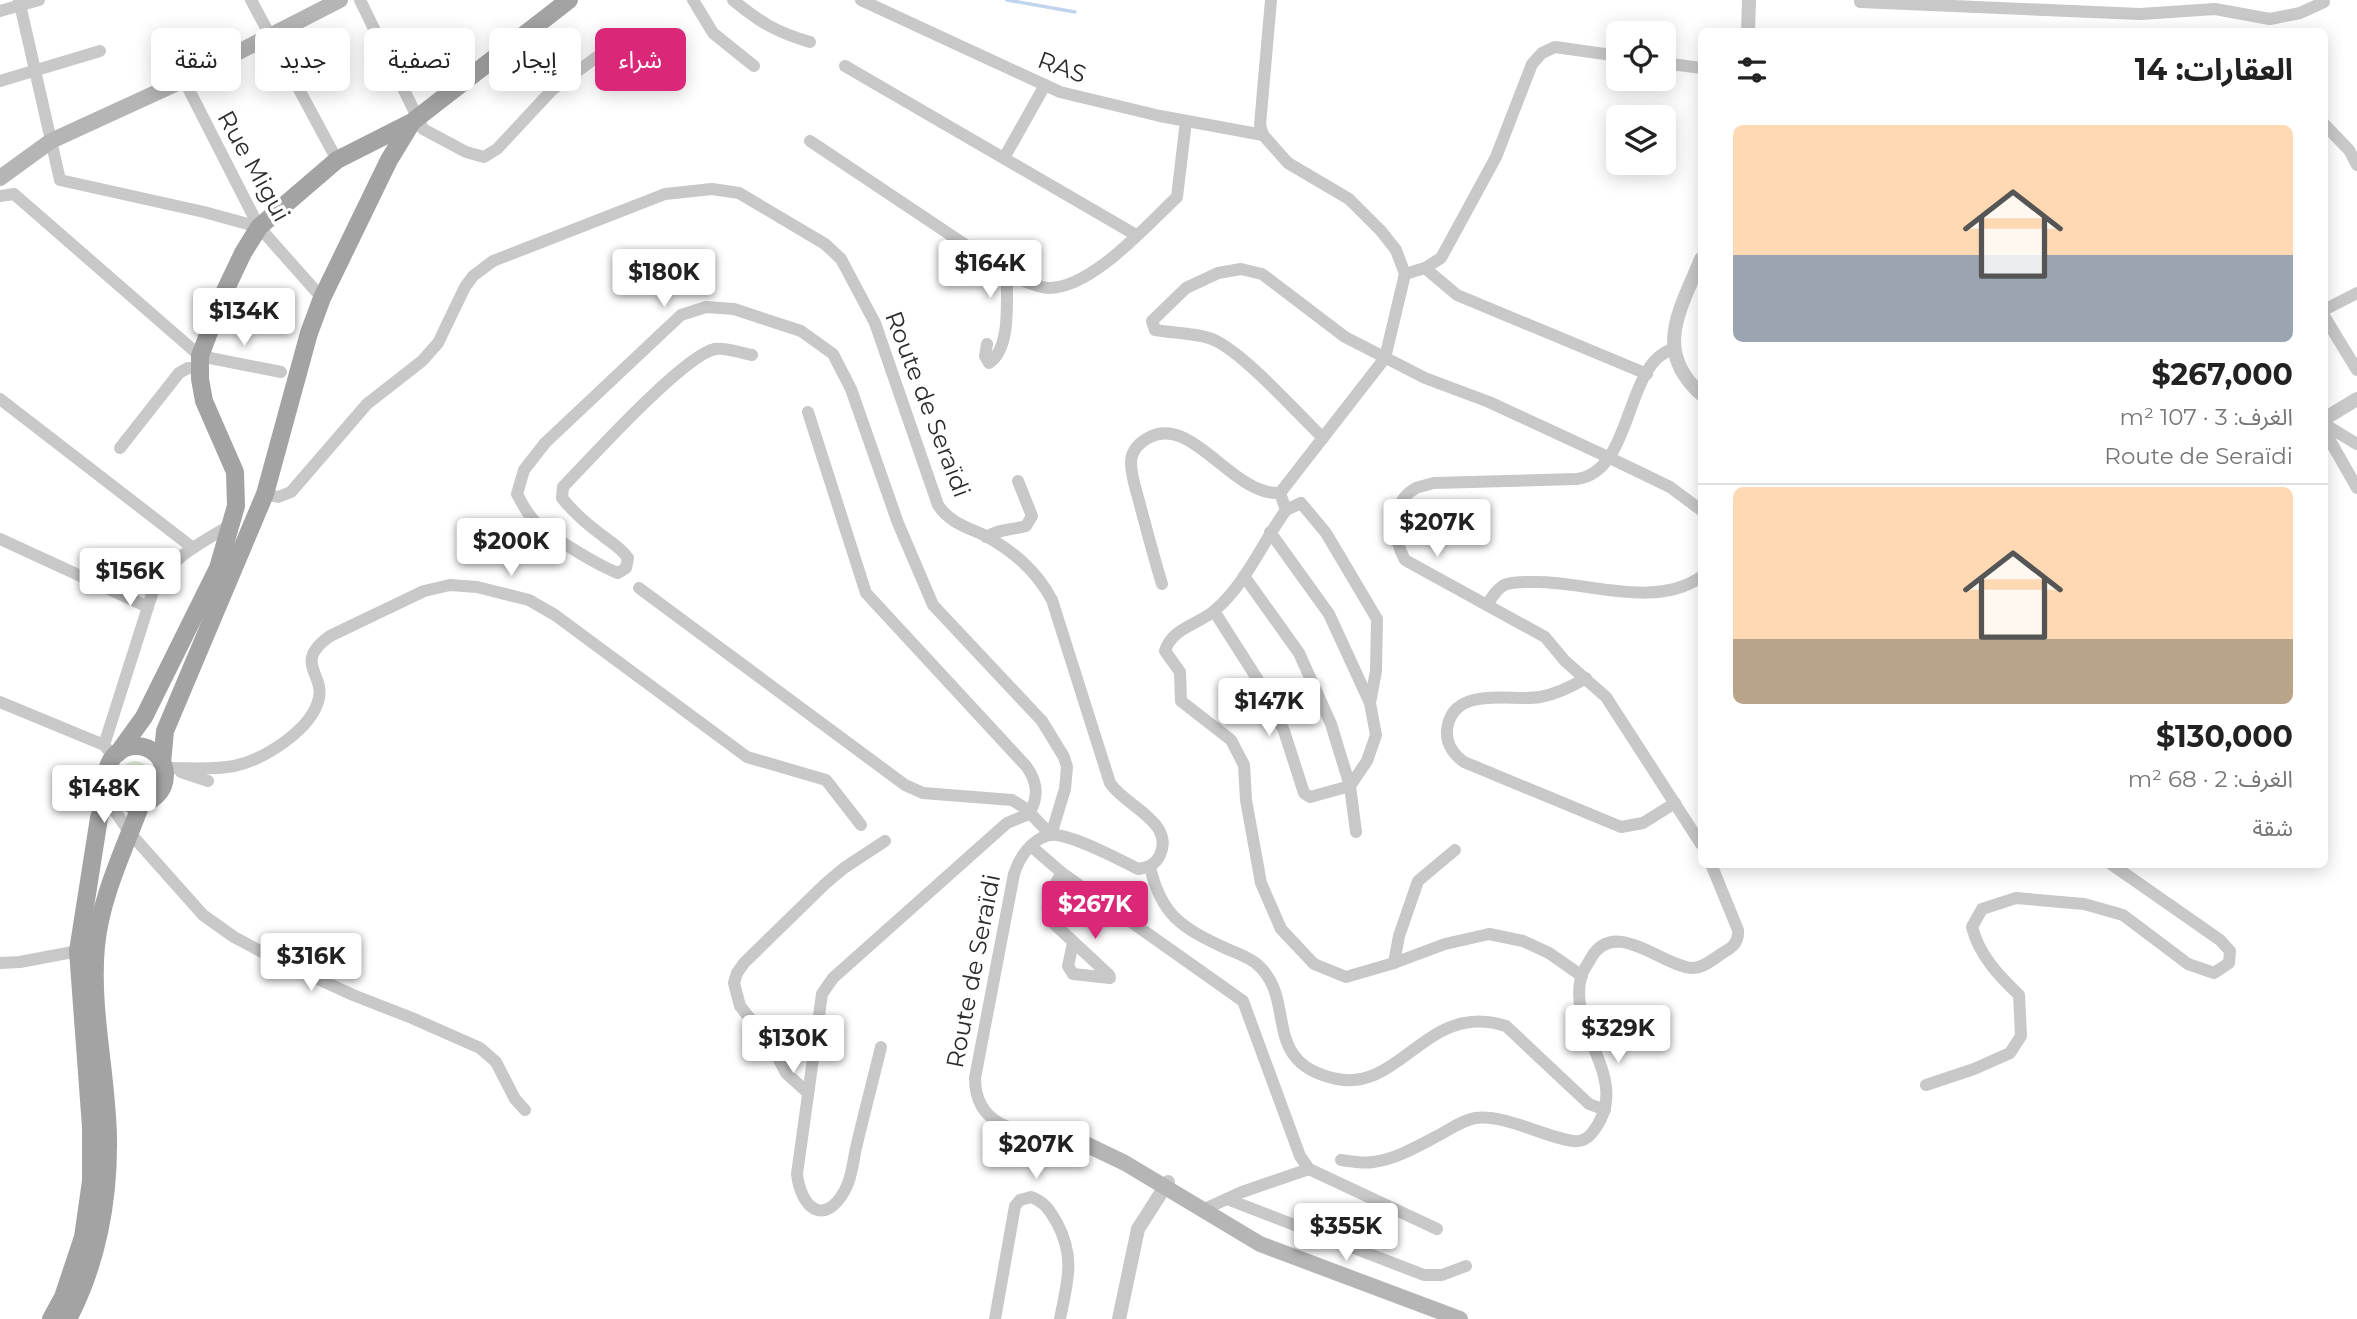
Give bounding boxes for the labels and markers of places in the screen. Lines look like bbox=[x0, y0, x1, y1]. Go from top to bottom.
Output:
pin: $164K bbox=[941, 240, 1039, 300]
pin: $180K bbox=[615, 250, 713, 309]
pin: $134K bbox=[195, 288, 293, 348]
pin: $207K bbox=[1388, 500, 1486, 559]
pin: $200K bbox=[462, 518, 560, 578]
pin: $156K bbox=[81, 548, 179, 608]
pin: $147K bbox=[1220, 678, 1318, 738]
pin: $148K bbox=[55, 766, 153, 825]
pin: $267K bbox=[1046, 881, 1144, 941]
pin: $316K bbox=[262, 934, 360, 993]
pin: $329K bbox=[1569, 1006, 1667, 1065]
pin: $130K bbox=[744, 1016, 842, 1075]
pin: $207K bbox=[987, 1122, 1085, 1181]
pin: $355K bbox=[1297, 1204, 1395, 1263]

